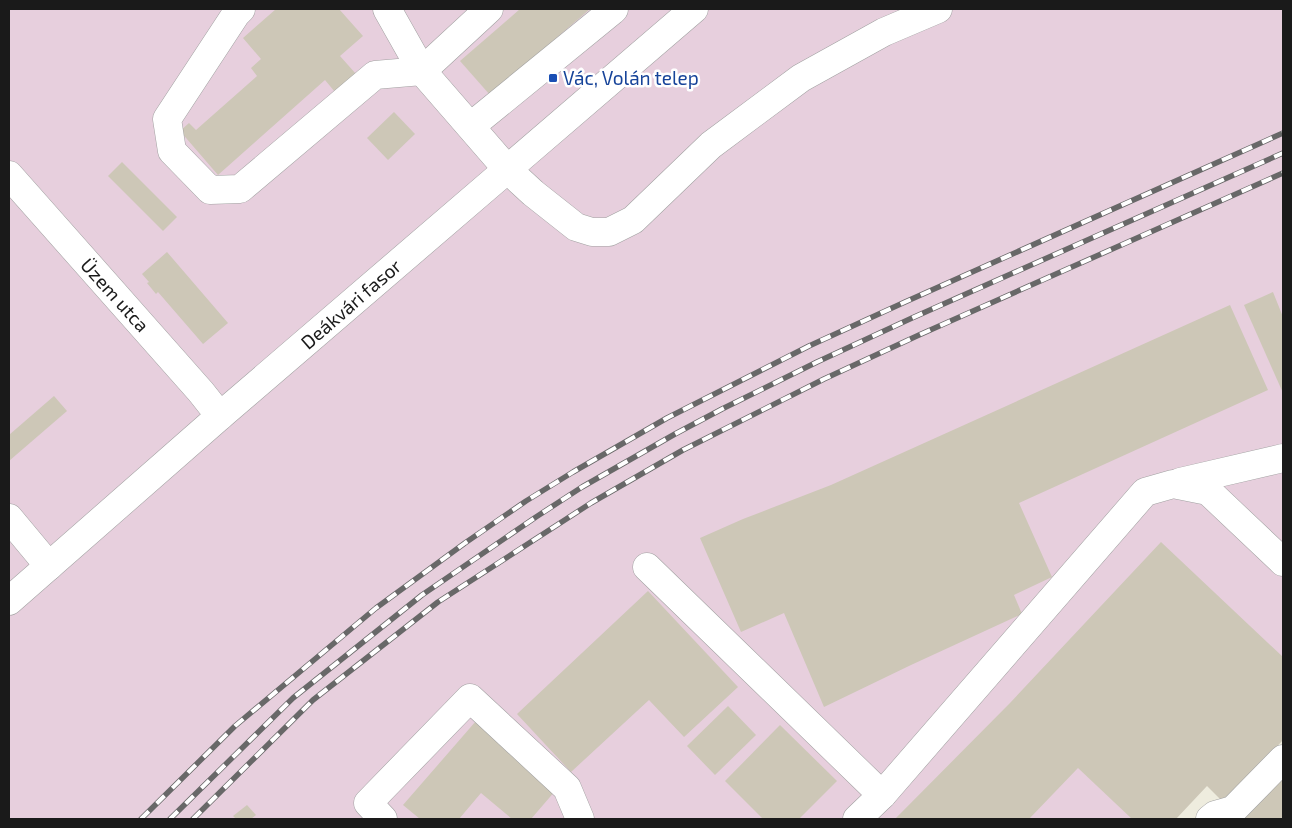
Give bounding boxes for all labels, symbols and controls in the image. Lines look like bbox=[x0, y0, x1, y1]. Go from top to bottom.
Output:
place label: Vác, Volán telep bbox=[563, 66, 699, 89]
marker: Vác, Volán telep bbox=[547, 72, 559, 84]
street label: Üzem utca bbox=[76, 253, 154, 336]
street label: Deákvári fasor bbox=[296, 254, 406, 353]

